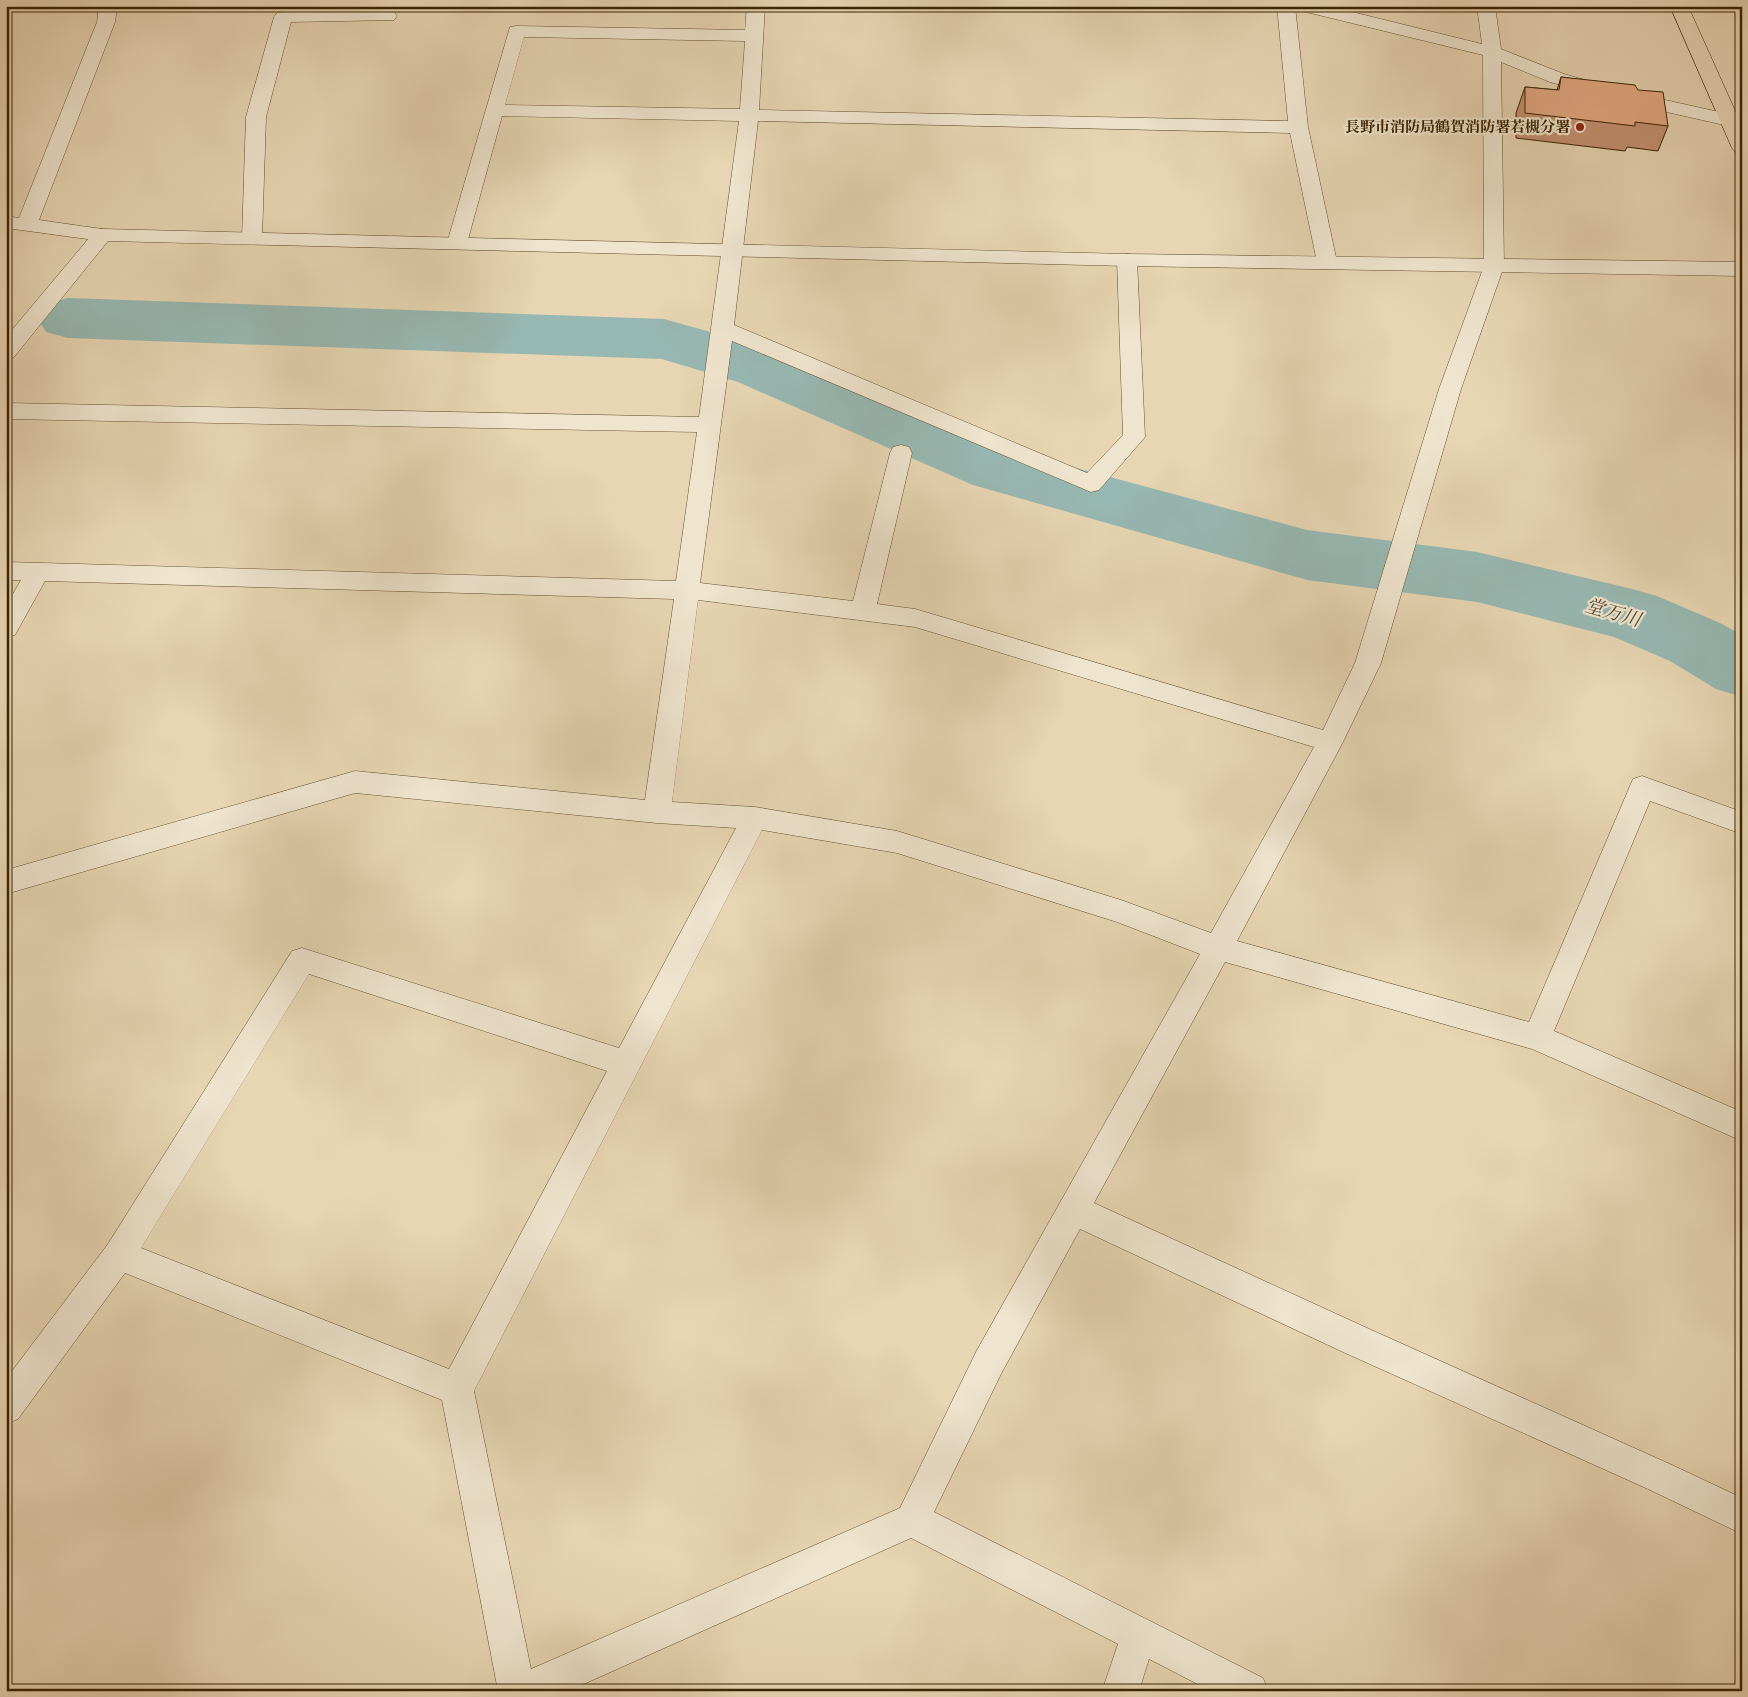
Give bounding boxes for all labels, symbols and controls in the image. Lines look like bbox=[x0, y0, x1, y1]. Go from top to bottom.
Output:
place label: 長野市消防局鶴賀消防署若槻分署 bbox=[1345, 118, 1570, 139]
marker: 長野市消防局鶴賀消防署若槻分署 bbox=[1574, 121, 1586, 133]
water label: 堂万川 bbox=[1581, 594, 1645, 636]

